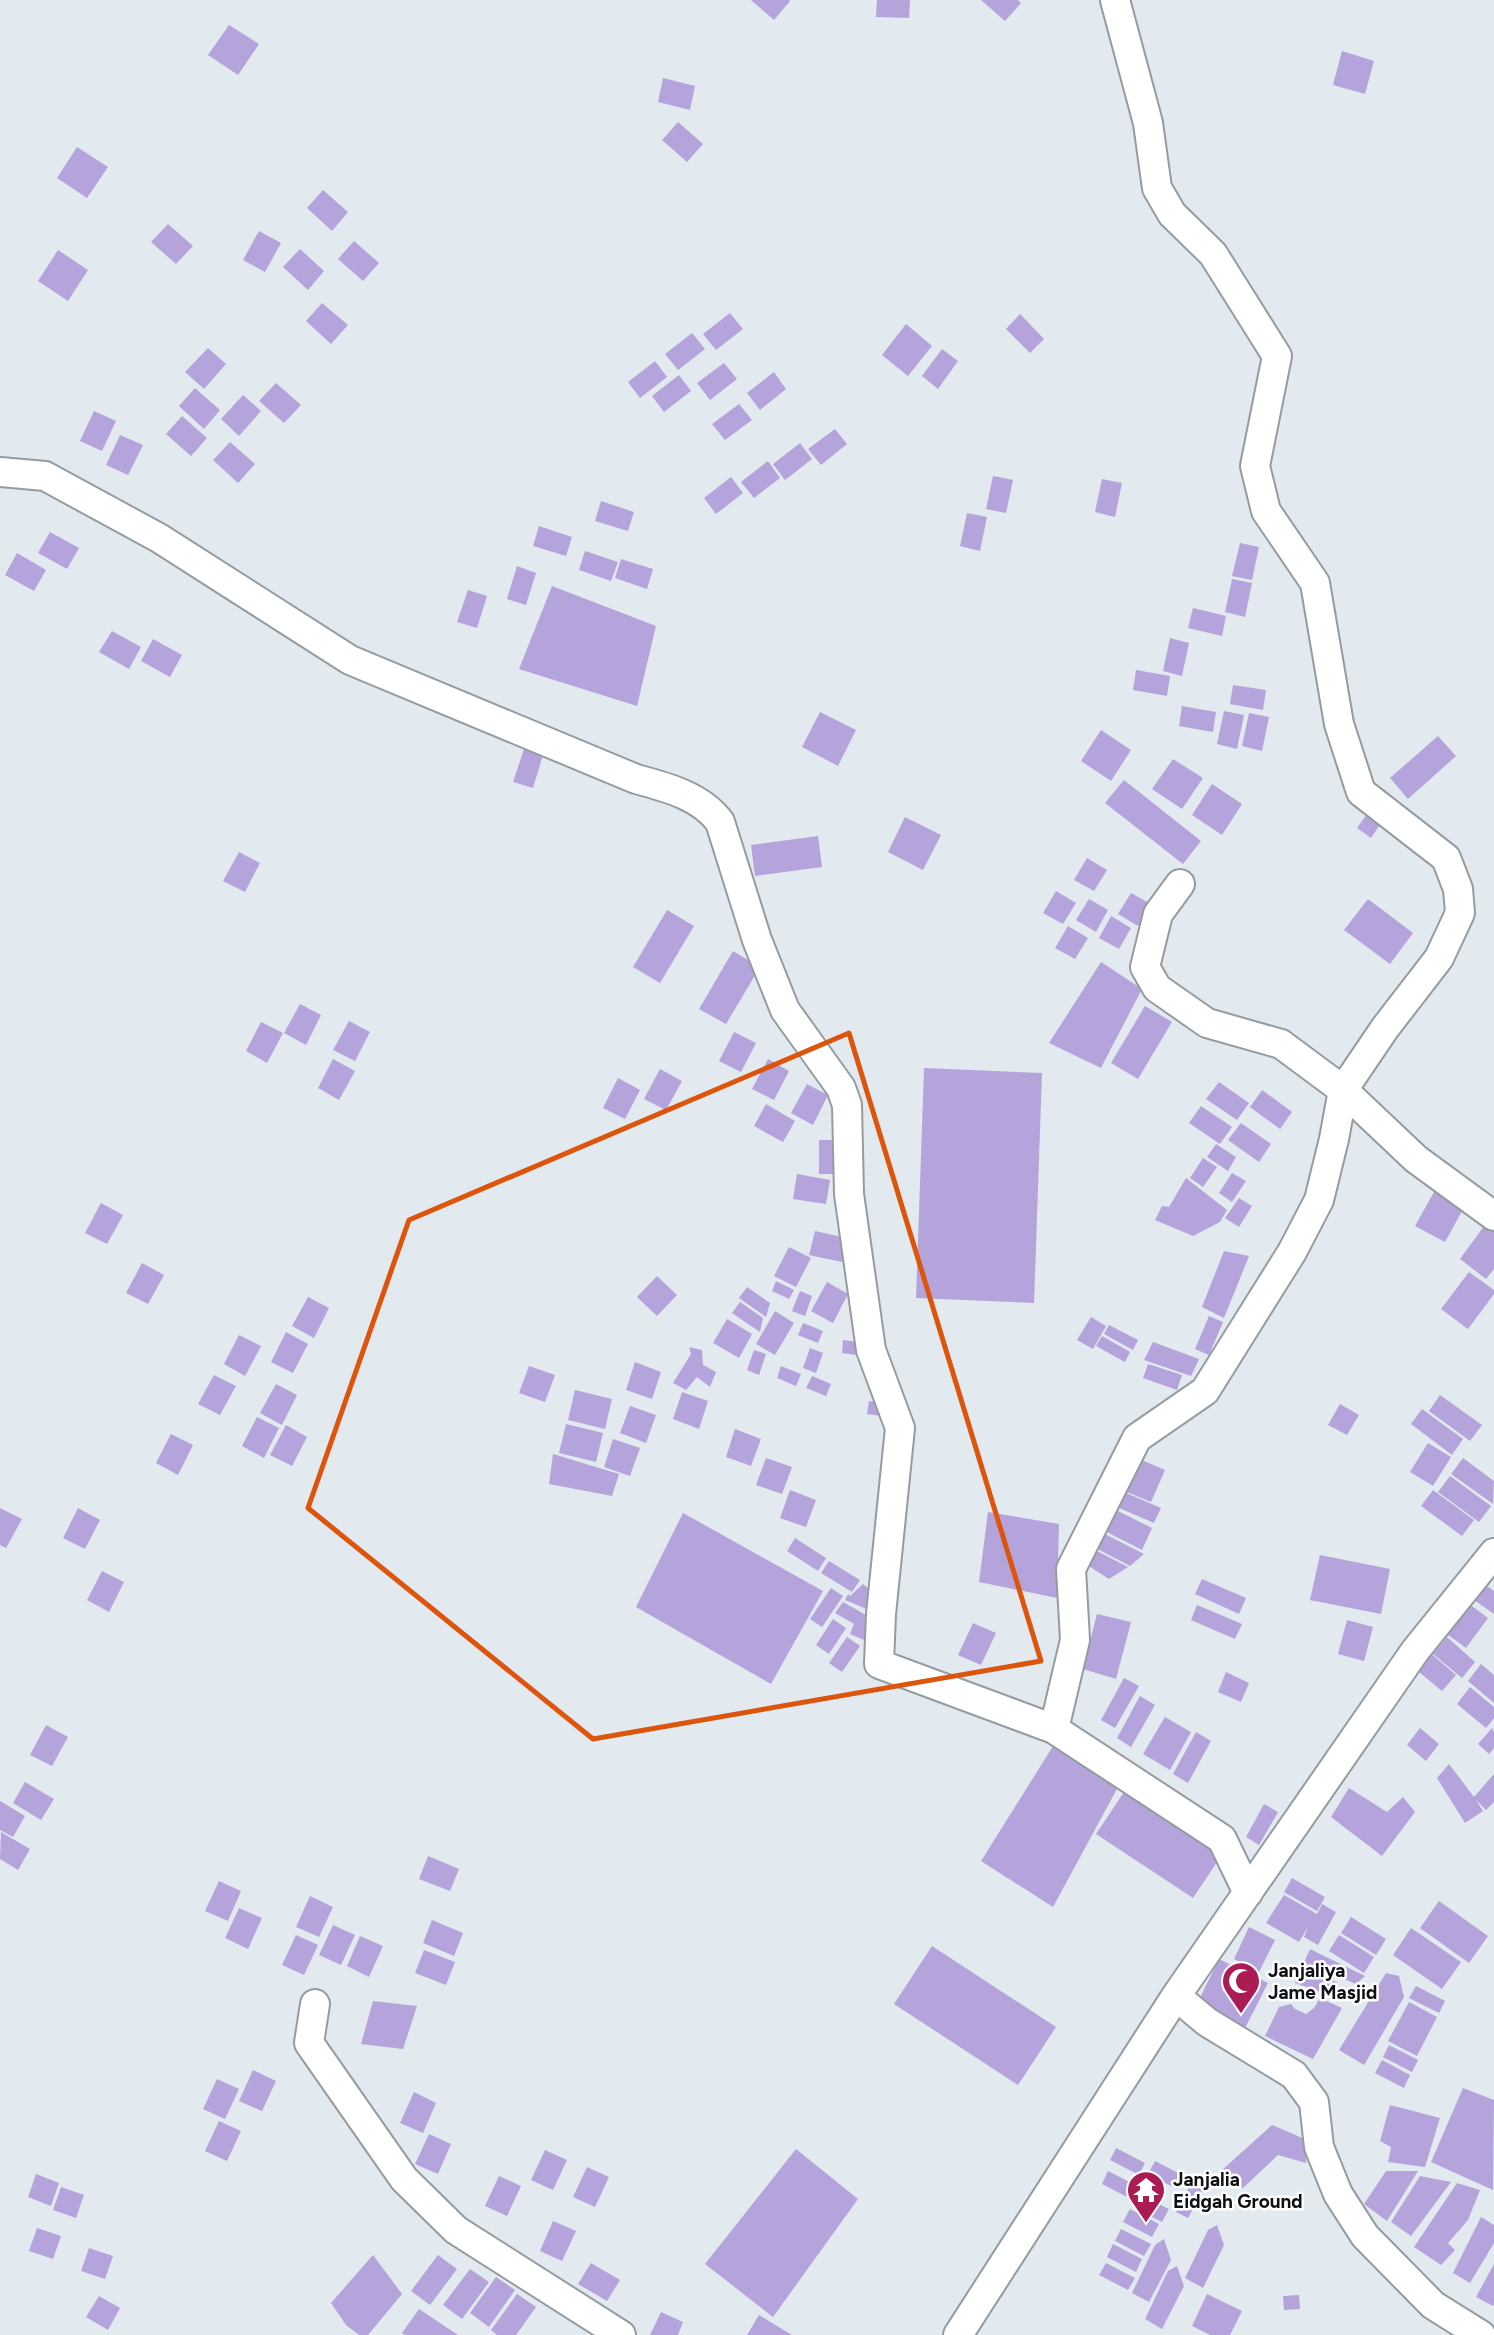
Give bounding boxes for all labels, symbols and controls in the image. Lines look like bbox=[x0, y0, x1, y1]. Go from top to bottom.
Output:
place label: Janjaliya Jame Masjid bbox=[1268, 1959, 1377, 2004]
mosque icon: Janjaliya Jame Masjid bbox=[1220, 1960, 1262, 2015]
place label: Janjalia Eidgah Ground bbox=[1173, 2168, 1303, 2213]
temple icon: Janjalia Eidgah Ground bbox=[1125, 2169, 1167, 2224]

